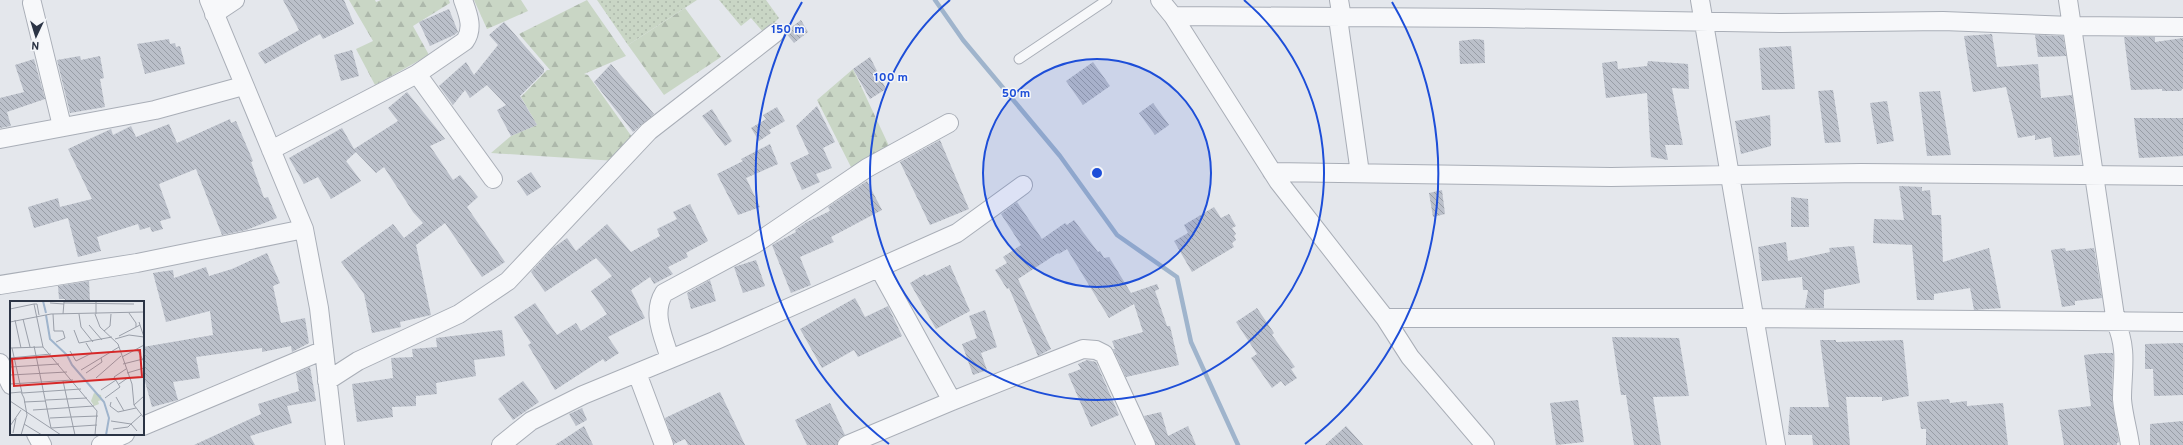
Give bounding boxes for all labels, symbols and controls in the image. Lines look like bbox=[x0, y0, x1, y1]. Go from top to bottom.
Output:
north arrow bbox=[16, 16, 56, 56]
text: 150 m bbox=[771, 22, 805, 38]
text: N bbox=[31, 38, 40, 52]
text: 100 m bbox=[874, 70, 908, 86]
text: 50 m bbox=[1002, 86, 1030, 102]
centre of rings bbox=[1090, 166, 1104, 180]
inset map bbox=[10, 301, 144, 435]

